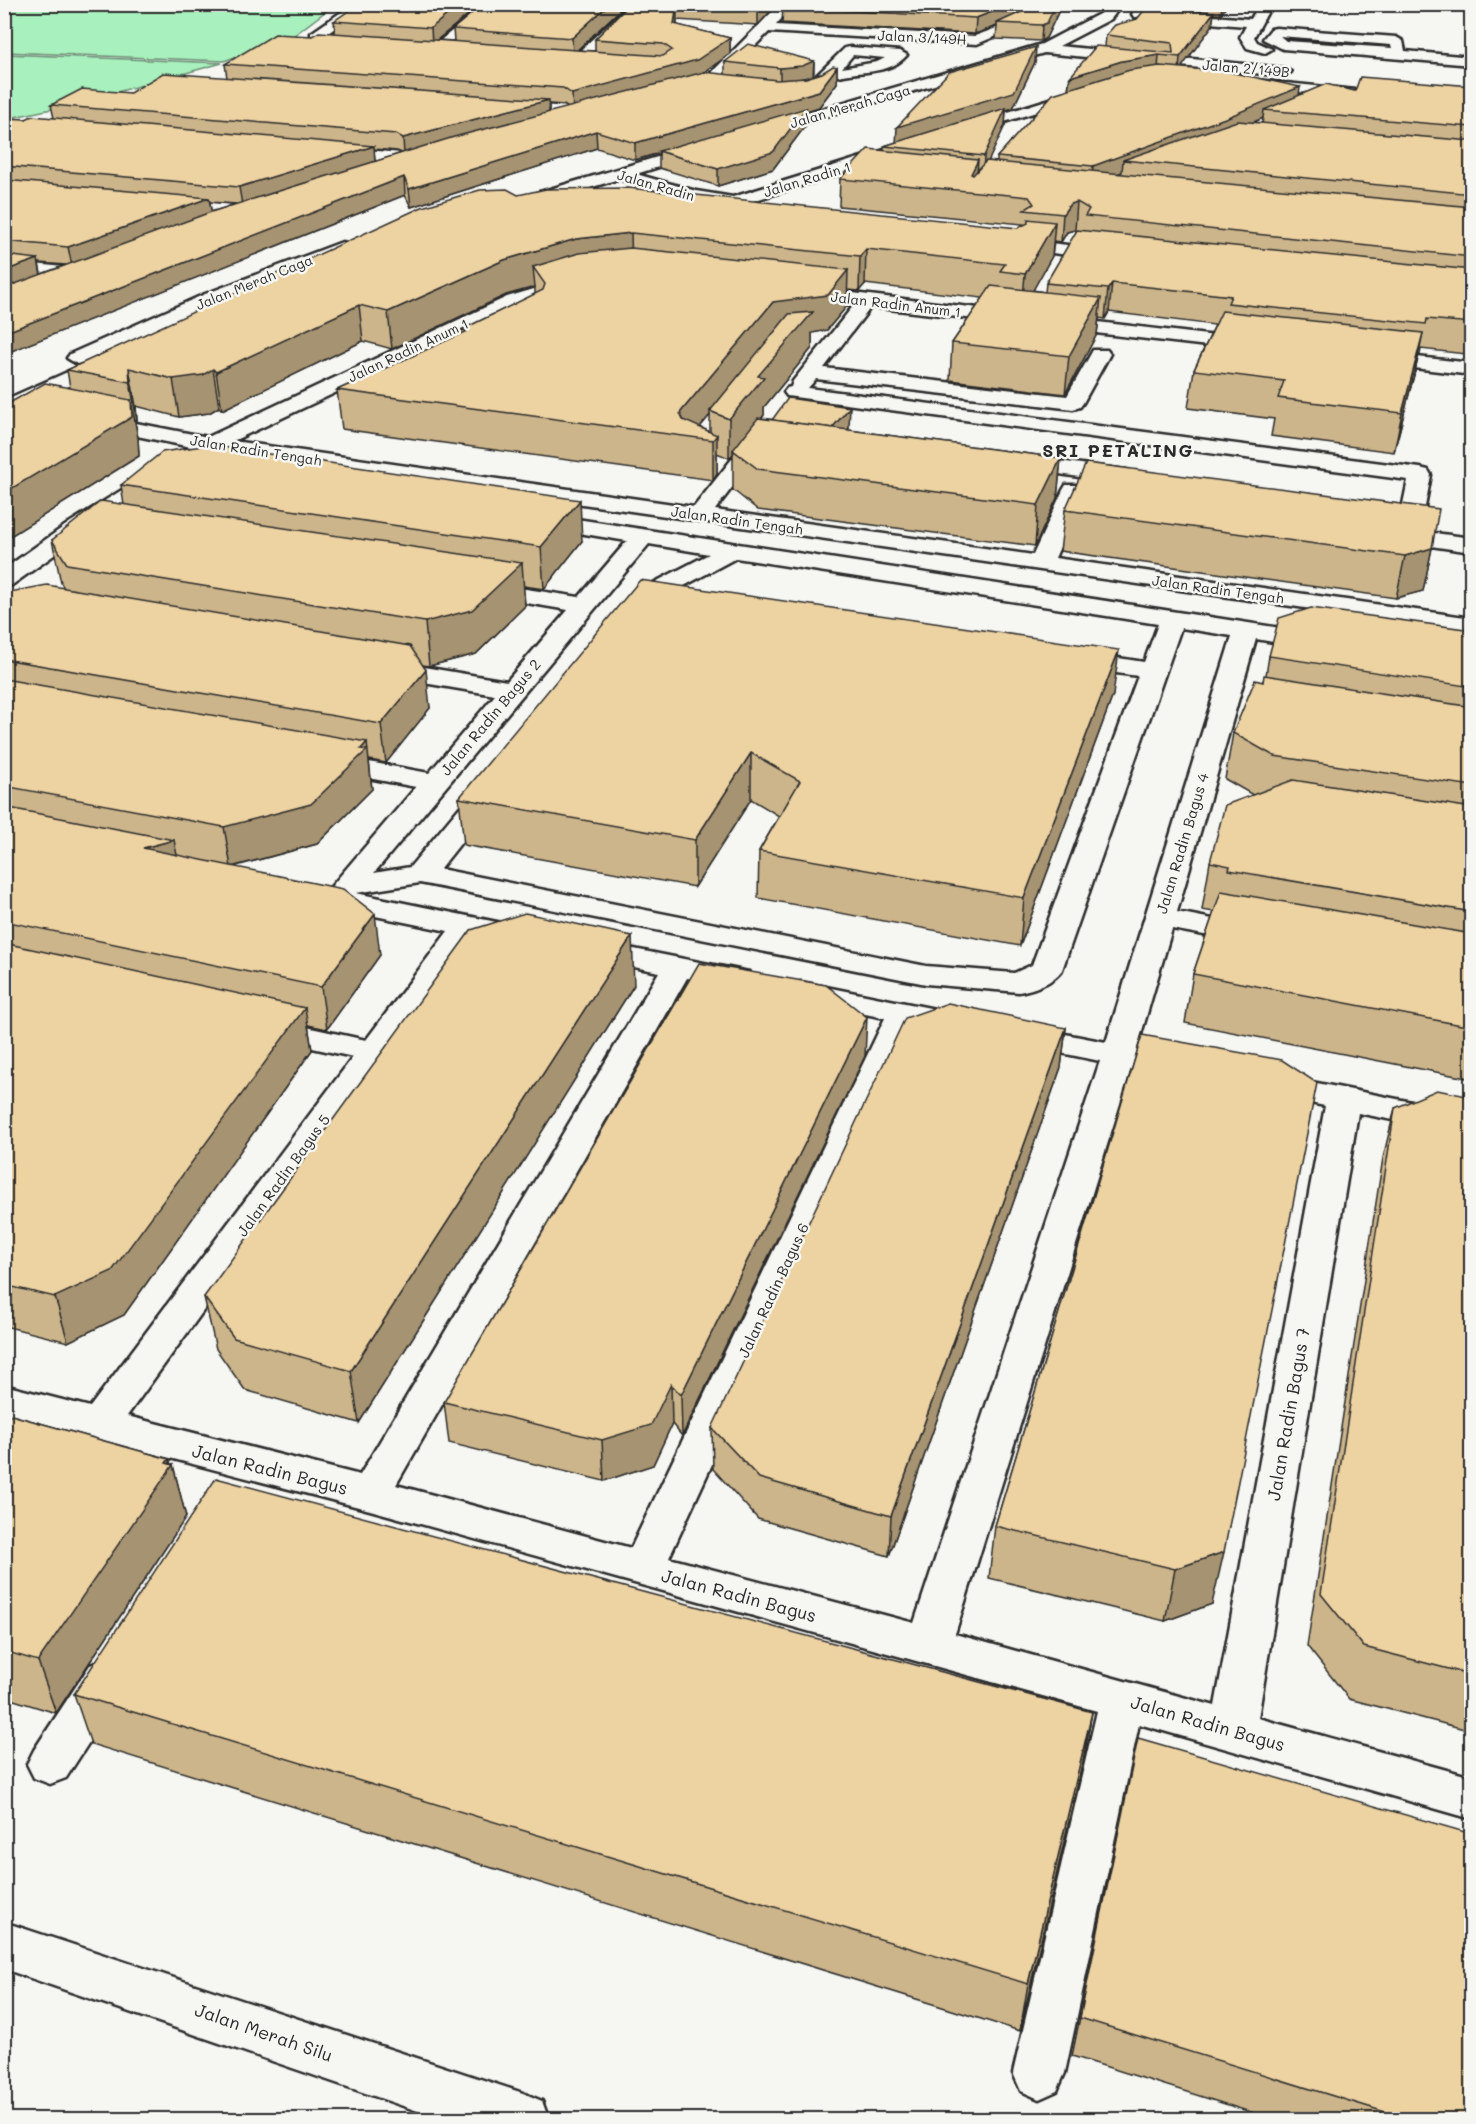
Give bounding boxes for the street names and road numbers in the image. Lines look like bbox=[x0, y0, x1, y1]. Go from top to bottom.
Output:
street label: Jalan 3/149H bbox=[877, 25, 967, 49]
street label: Jalan 2/149B bbox=[1202, 55, 1290, 81]
street label: Jalan Merah Caga bbox=[788, 80, 912, 132]
street label: Jalan Radin 1 bbox=[761, 157, 853, 201]
street label: Jalan Radin bbox=[615, 165, 697, 205]
street label: Jalan Merah Caga bbox=[193, 250, 315, 314]
street label: Jalan Radin Anum 1 bbox=[830, 287, 962, 321]
street label: Jalan Radin Anum 1 bbox=[345, 314, 471, 386]
street label: Jalan Radin Tengah bbox=[189, 430, 323, 470]
street label: Jalan Radin Tengah bbox=[670, 501, 804, 539]
street label: Jalan Radin Tengah bbox=[1151, 570, 1285, 608]
street label: Jalan Radin Bagus 2 bbox=[435, 655, 545, 779]
street label: Jalan Radin Bagus 4 bbox=[1151, 770, 1213, 916]
street label: Jalan Radin Bagus 5 bbox=[232, 1110, 334, 1240]
street label: Jalan Radin Bagus 6 bbox=[733, 1219, 813, 1361]
street label: Jalan Radin Bagus 7 bbox=[1261, 1326, 1315, 1502]
street label: Jalan Radin Bagus bbox=[190, 1438, 350, 1500]
street label: Jalan Radin Bagus bbox=[659, 1563, 819, 1627]
street label: Jalan Radin Bagus bbox=[1128, 1689, 1288, 1757]
street label: Jalan Merah Silu bbox=[192, 1997, 336, 2067]

